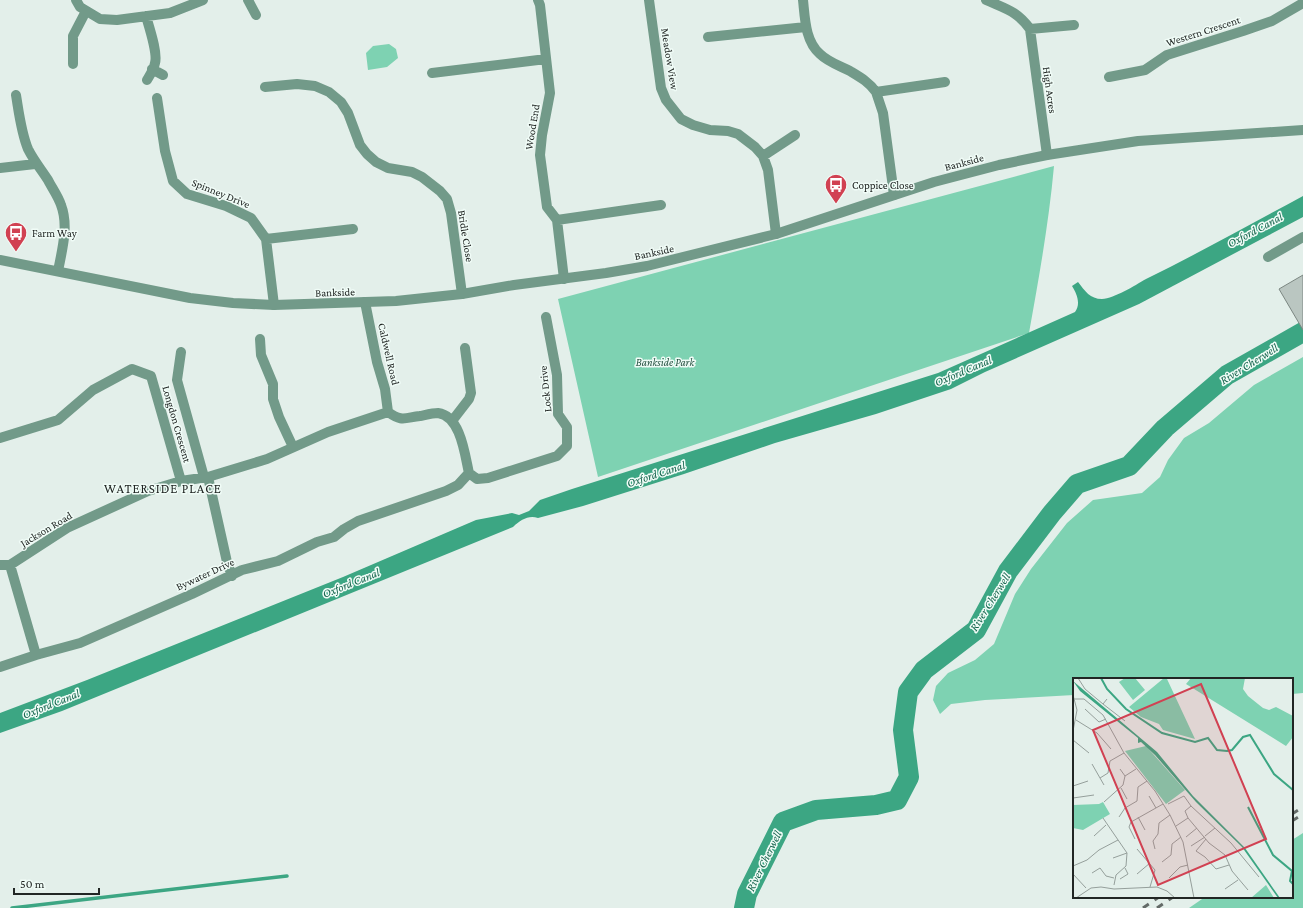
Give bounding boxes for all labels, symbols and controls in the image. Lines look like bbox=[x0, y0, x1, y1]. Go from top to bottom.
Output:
street label: Western Crescent bbox=[1164, 13, 1242, 49]
street label: Meadow View bbox=[659, 27, 681, 92]
street label: High Acres bbox=[1040, 66, 1059, 114]
street label: Wood End bbox=[522, 103, 542, 151]
street label: Bankside bbox=[943, 151, 985, 173]
bus stop icon: Coppice Close bbox=[823, 172, 849, 205]
street label: Spinney Drive bbox=[190, 176, 252, 211]
place label: Coppice Close bbox=[852, 179, 914, 192]
street label: Bridle Close bbox=[456, 209, 476, 263]
water label: Oxford Canal bbox=[1225, 209, 1286, 250]
bus stop icon: Farm Way bbox=[3, 220, 29, 253]
place label: Farm Way bbox=[32, 227, 78, 240]
street label: Bankside bbox=[633, 242, 675, 262]
street label: Bankside bbox=[315, 285, 355, 299]
street label: Caldwell Road bbox=[376, 322, 402, 386]
water label: River Cherwell bbox=[1217, 340, 1281, 387]
water label: Oxford Canal bbox=[932, 352, 995, 389]
park label: Bankside Park bbox=[636, 356, 695, 368]
street label: Lock Drive bbox=[537, 365, 553, 413]
street label: Longdon Crescent bbox=[159, 384, 194, 465]
water label: Oxford Canal bbox=[625, 458, 688, 490]
district label: WATERSIDE PLACE bbox=[104, 481, 222, 496]
street label: Jackson Road bbox=[17, 509, 75, 550]
street label: Bywater Drive bbox=[174, 555, 236, 594]
water label: Oxford Canal bbox=[320, 565, 383, 601]
water label: River Cherwell bbox=[967, 570, 1014, 634]
inset map bbox=[1073, 678, 1293, 898]
water label: Oxford Canal bbox=[20, 686, 83, 722]
water label: River Cherwell bbox=[743, 827, 785, 894]
scale bar bbox=[14, 870, 99, 896]
text: 50 m bbox=[20, 877, 45, 891]

